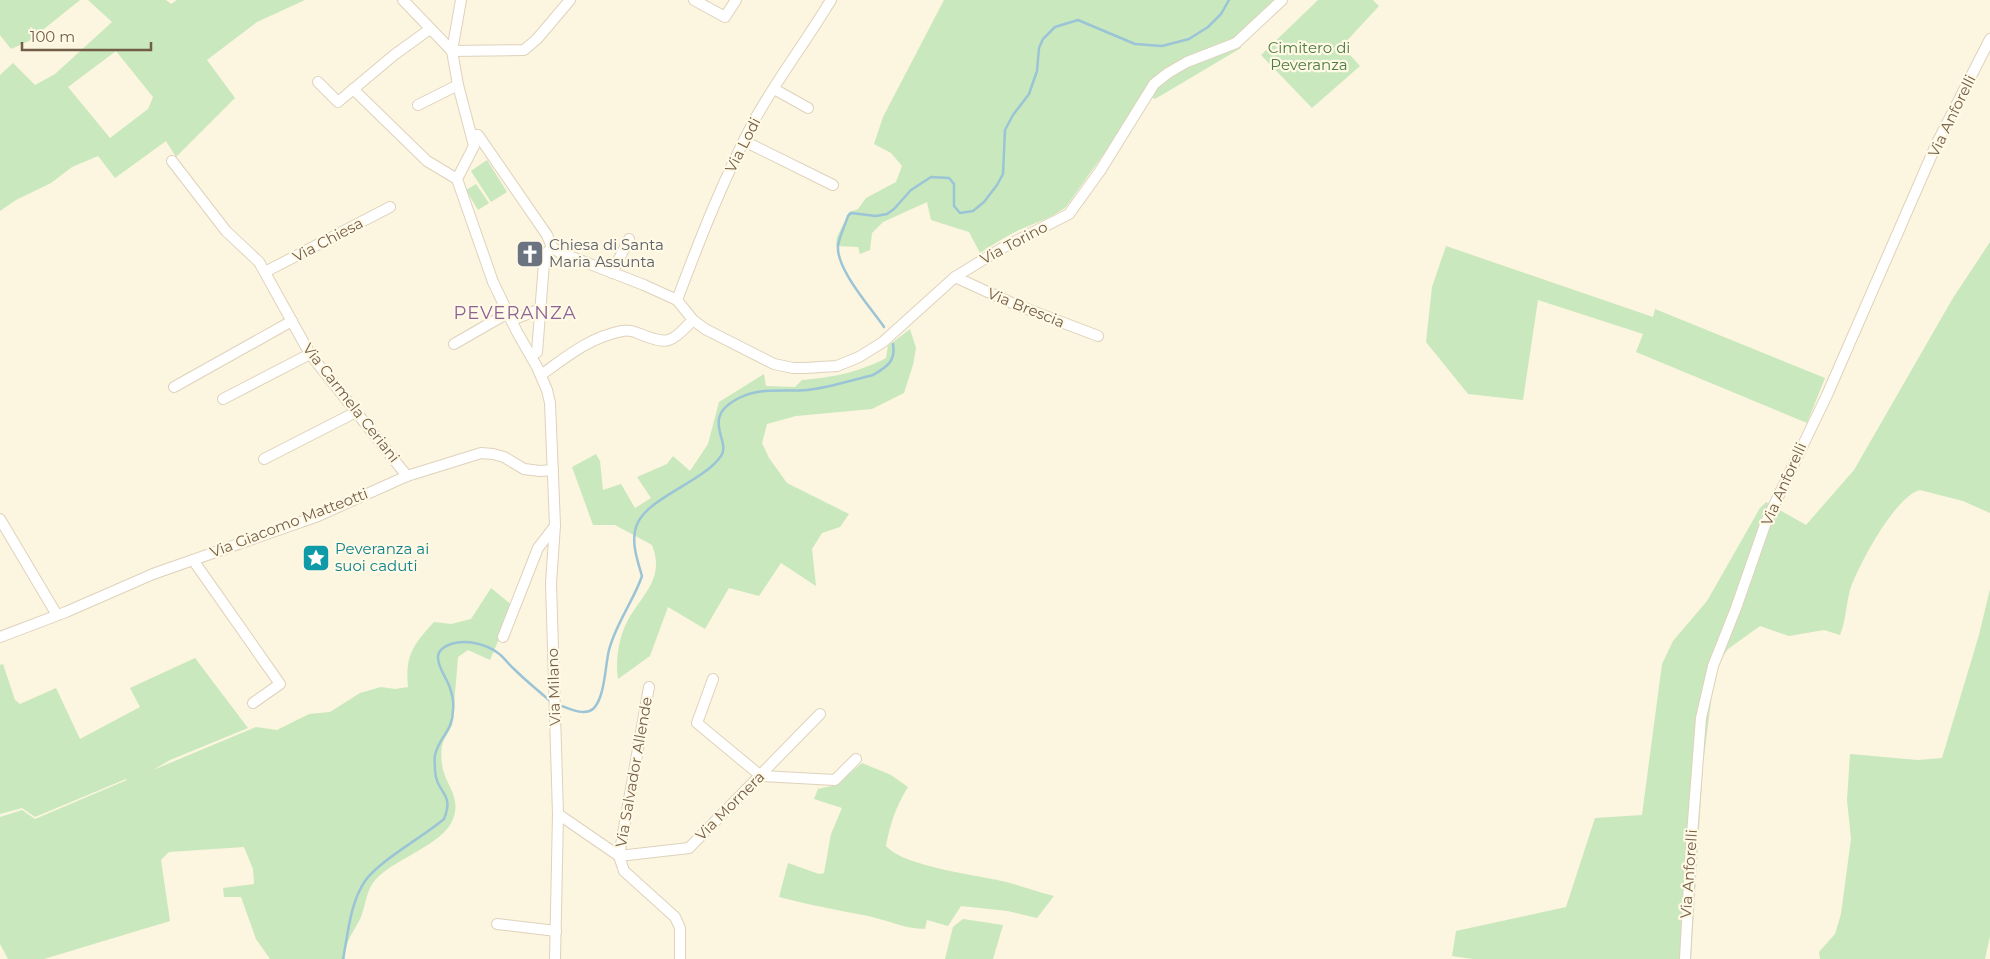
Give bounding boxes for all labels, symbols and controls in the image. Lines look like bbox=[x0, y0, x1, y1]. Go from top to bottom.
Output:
scale bar bbox=[22, 20, 151, 52]
text: 100 m bbox=[30, 27, 75, 46]
park label: Cimitero di Peveranza bbox=[1268, 38, 1350, 74]
street label: Via Anforelli bbox=[1923, 72, 1980, 160]
street label: Via Lodi bbox=[721, 114, 764, 176]
street label: Via Chiesa bbox=[289, 213, 366, 266]
street label: Via Torino bbox=[977, 217, 1051, 268]
place label: Chiesa di Santa Maria Assunta bbox=[549, 235, 664, 271]
church icon: Chiesa di Santa Maria Assunta bbox=[515, 239, 545, 269]
street label: Via Brescia bbox=[985, 283, 1068, 332]
district label: PEVERANZA bbox=[453, 302, 577, 324]
street label: Via Carmela Ceriani bbox=[299, 339, 404, 466]
street label: Via Anforelli bbox=[1757, 439, 1810, 528]
street label: Via Giacomo Matteotti bbox=[207, 484, 371, 561]
place label: Peveranza ai suoi caduti bbox=[335, 539, 429, 575]
place icon: Peveranza ai suoi caduti bbox=[301, 543, 331, 573]
street label: Via Milano bbox=[543, 648, 564, 726]
street label: Via Salvador Allende bbox=[611, 695, 656, 849]
street label: Via Mornera bbox=[691, 767, 768, 844]
street label: Via Anforelli bbox=[1676, 829, 1701, 919]

